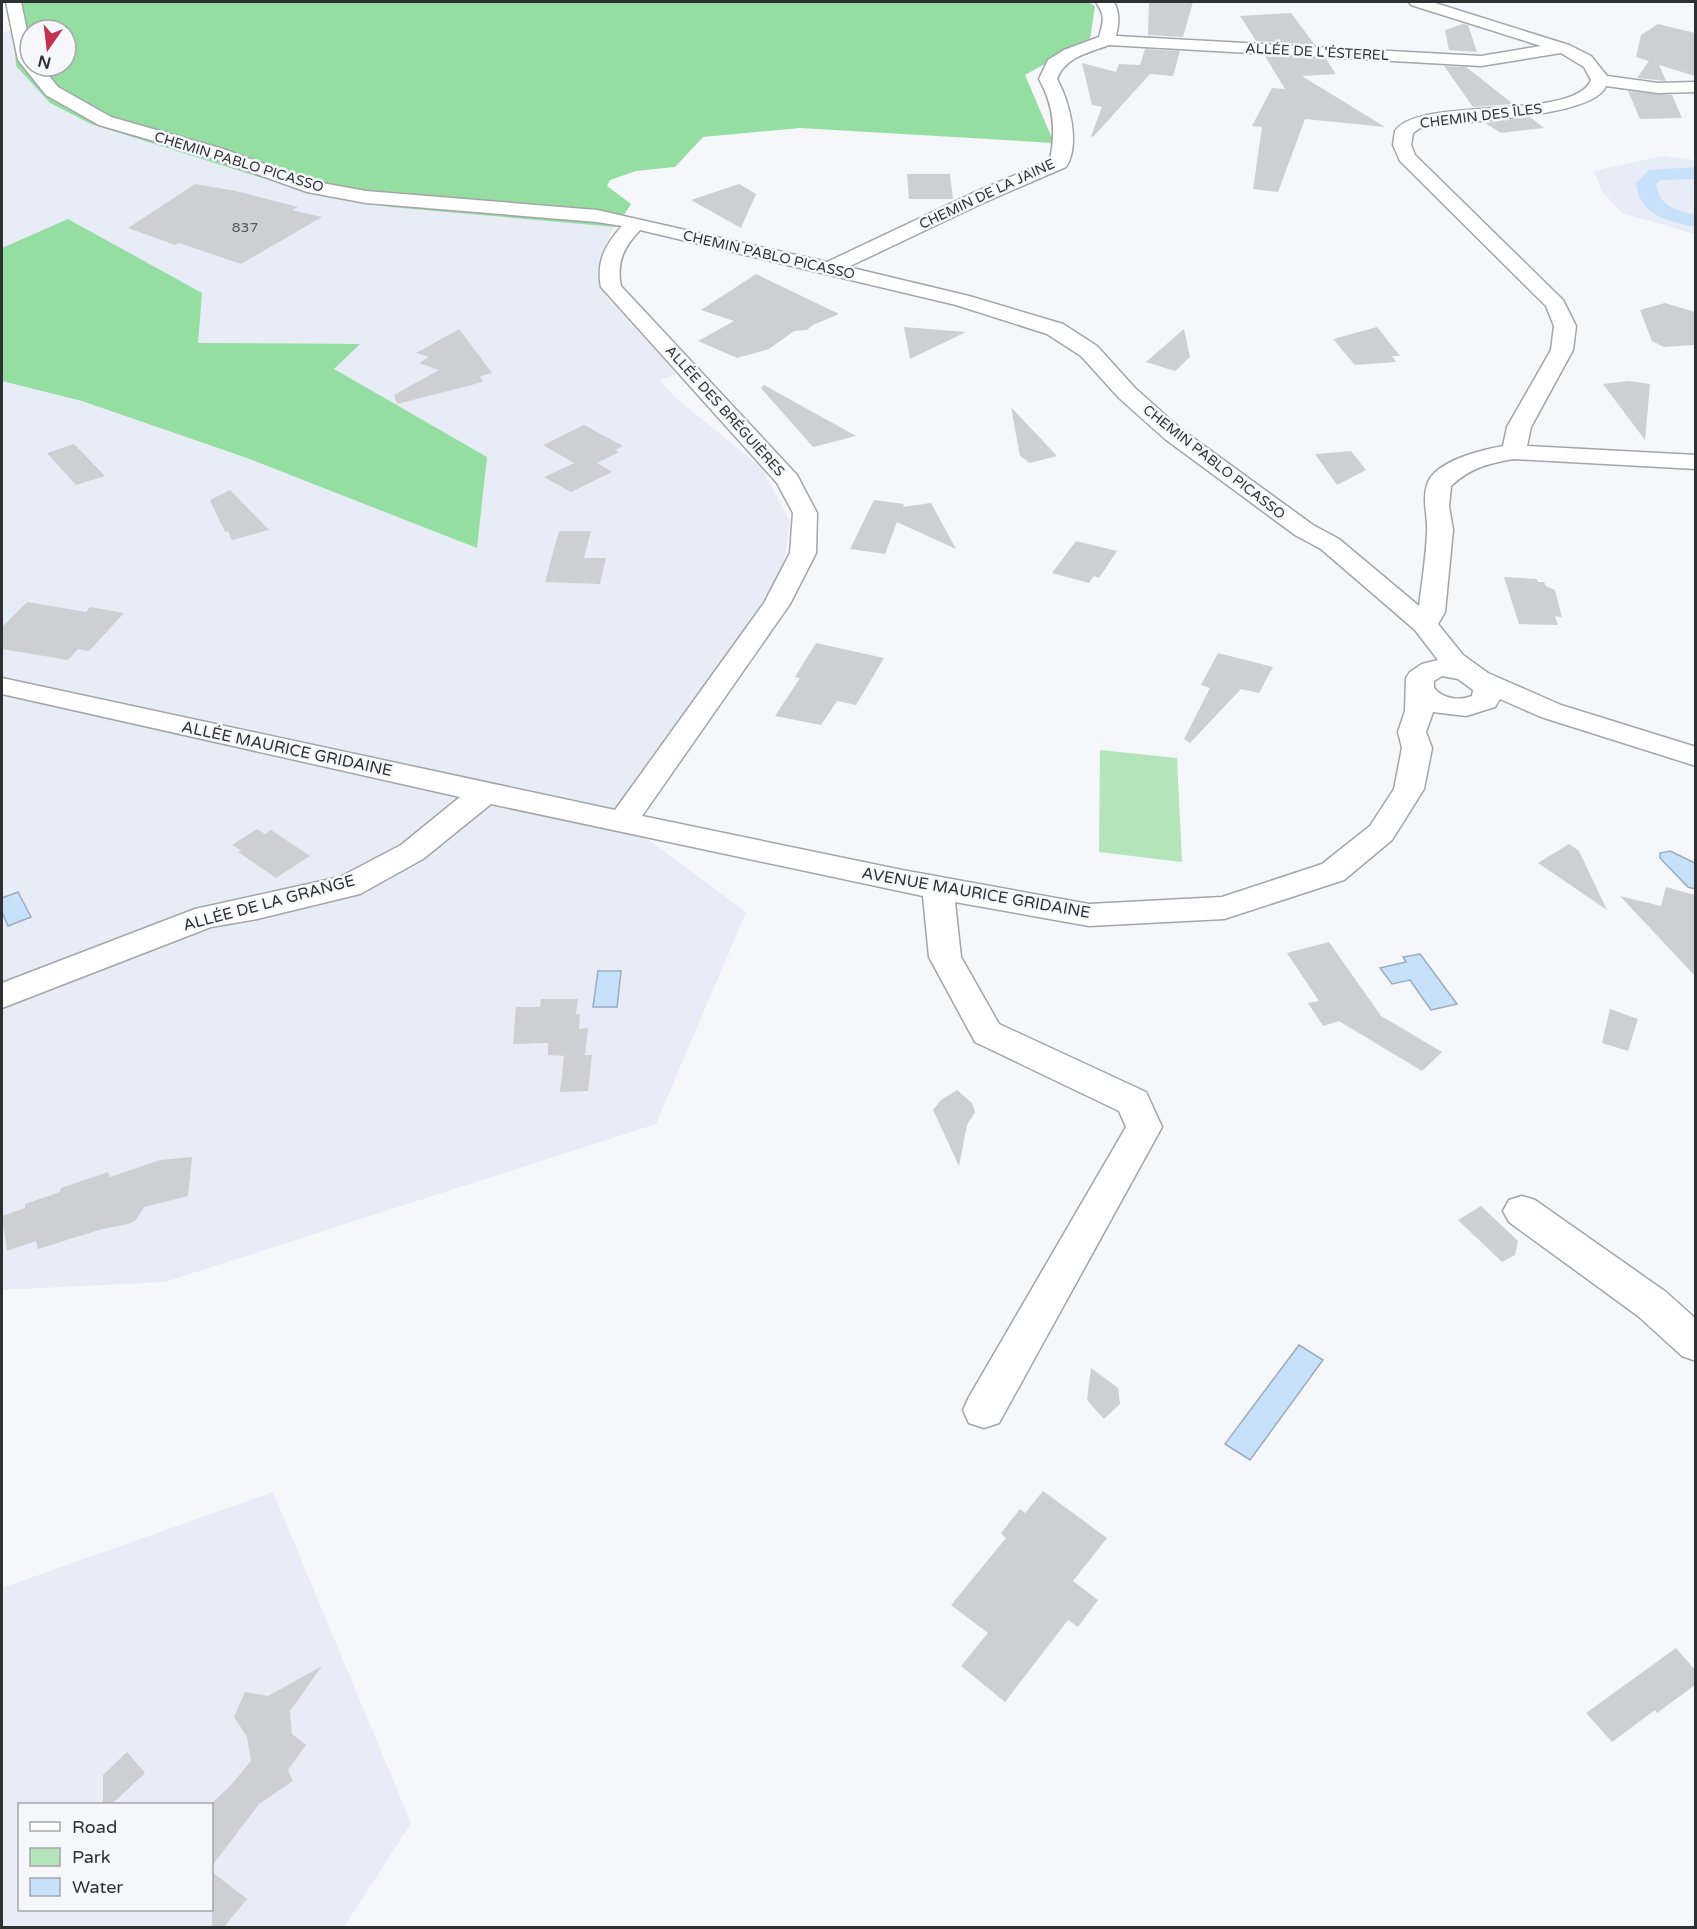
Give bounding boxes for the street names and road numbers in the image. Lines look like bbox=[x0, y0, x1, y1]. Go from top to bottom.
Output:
street label: ALLÉE DE L'ÉSTEREL bbox=[1245, 40, 1389, 64]
street label: CHEMIN DES ÎLES bbox=[1419, 100, 1543, 132]
street label: CHEMIN PABLO PICASSO bbox=[152, 128, 326, 196]
street label: CHEMIN DE LA JAINE bbox=[916, 155, 1058, 233]
street label: CHEMIN PABLO PICASSO bbox=[681, 227, 857, 283]
street label: ALLÉE DES BRÉGUIÈRES bbox=[662, 342, 788, 480]
street label: CHEMIN PABLO PICASSO bbox=[1139, 401, 1289, 523]
street label: ALLÉE MAURICE GRIDAINE bbox=[180, 717, 394, 781]
street label: AVENUE MAURICE GRIDAINE bbox=[860, 863, 1092, 923]
street label: ALLÉE DE LA GRANGE bbox=[181, 870, 357, 936]

